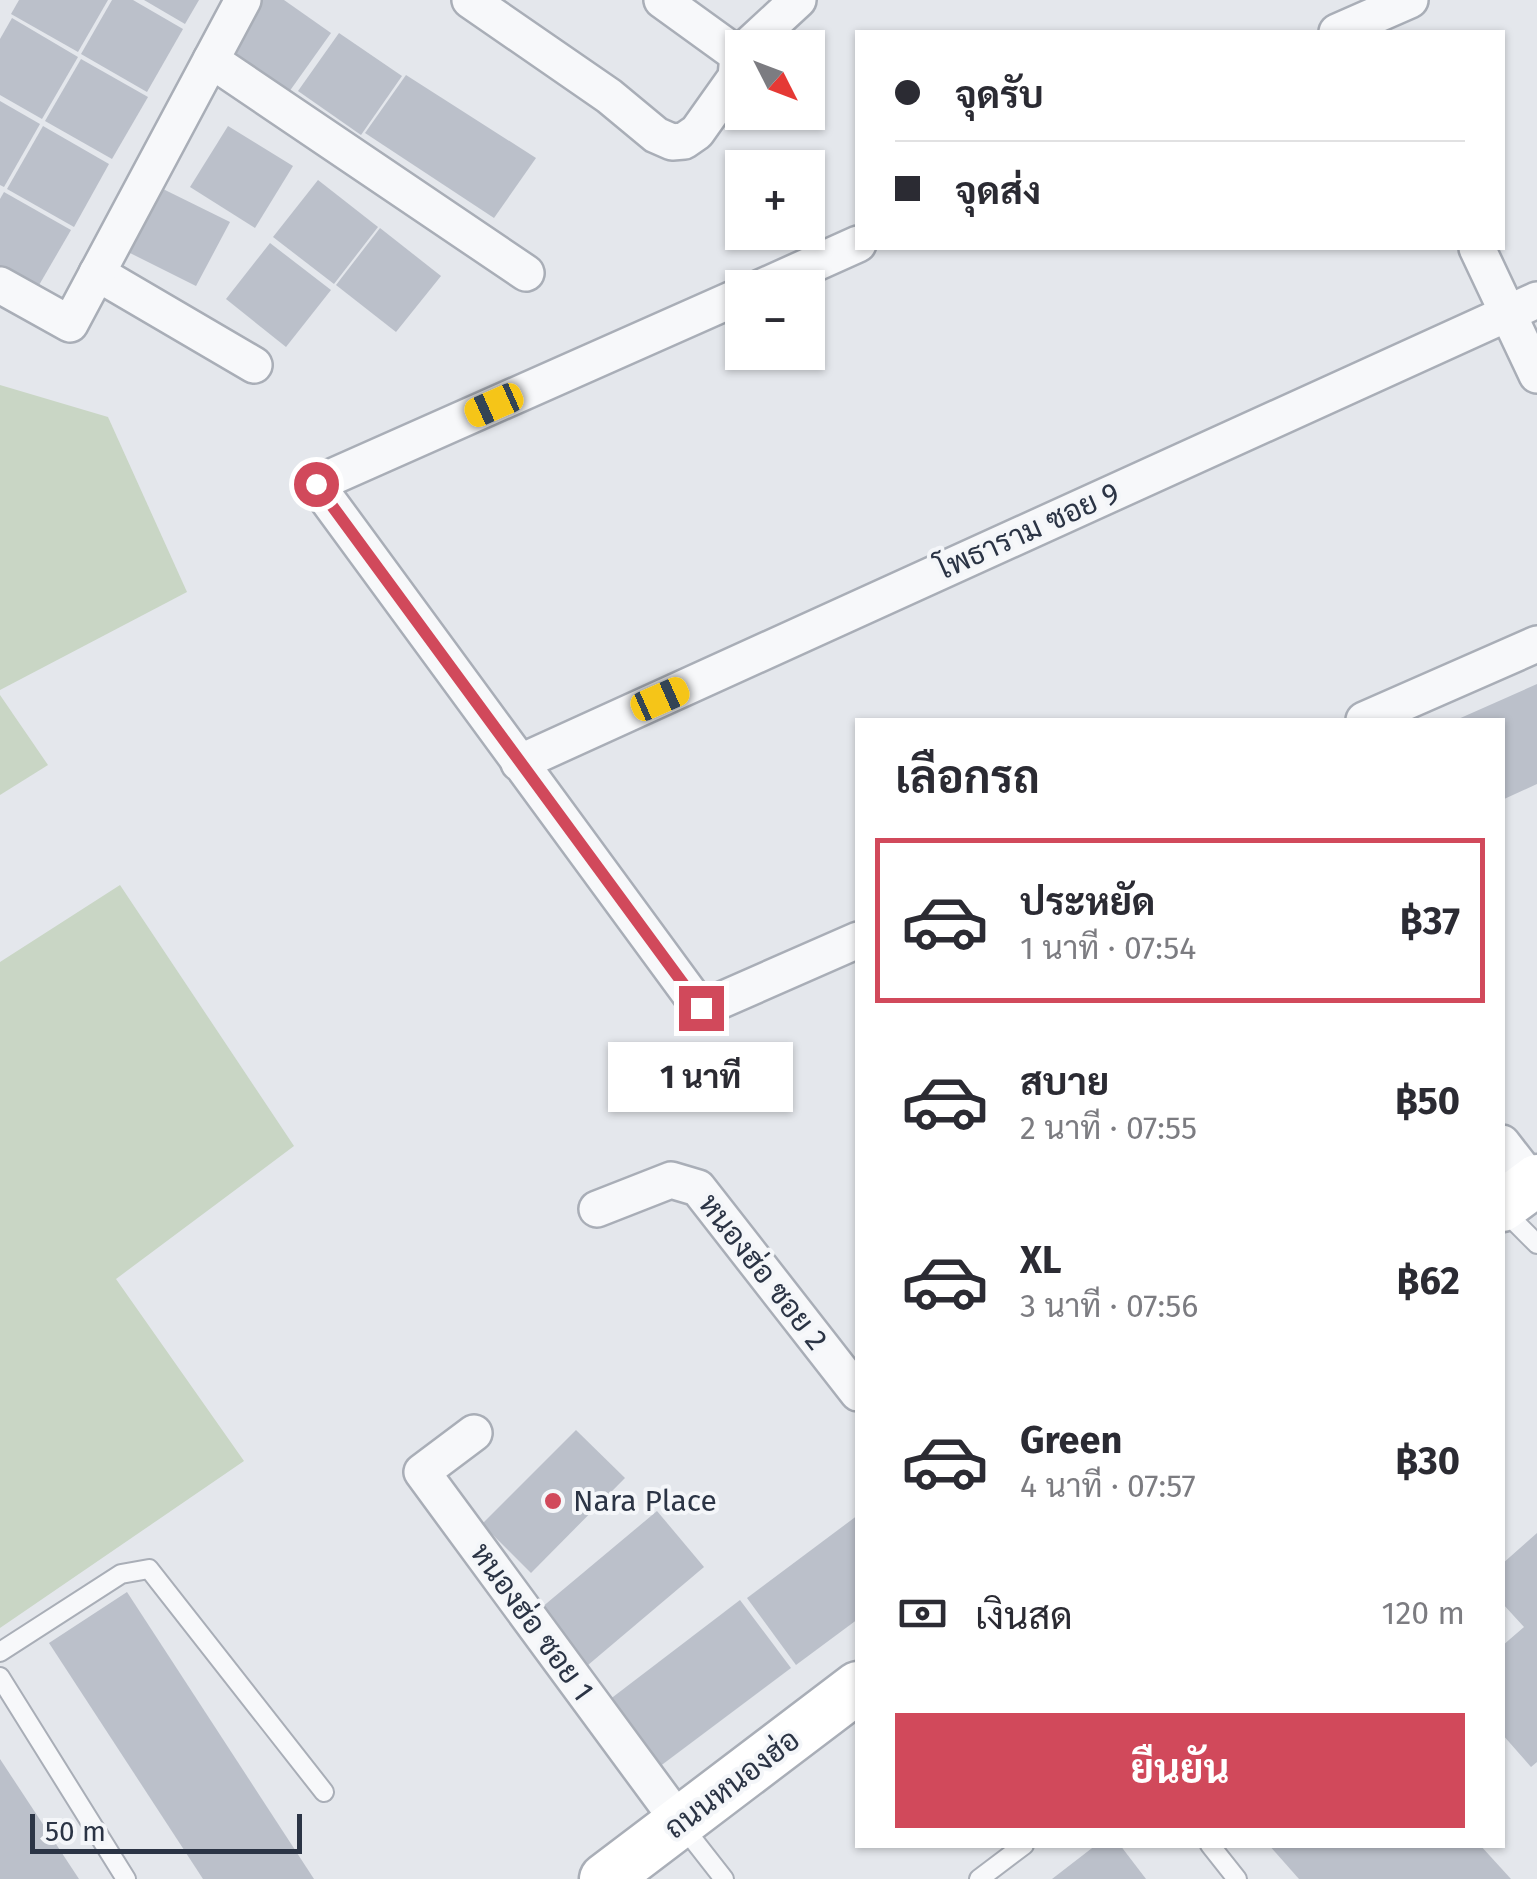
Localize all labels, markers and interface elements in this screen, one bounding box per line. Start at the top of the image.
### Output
north arrow [725,30,825,130]
map controls [725,30,825,370]
text: จุดรับ [955,72,1044,118]
button: + [725,150,825,250]
text: จุดส่ง [955,168,1041,214]
button: − [725,270,825,370]
car [460,379,528,431]
route start [294,462,339,507]
street label: โพธาราม ซอย 9 [928,473,1125,588]
car [626,673,694,725]
text: เลือกรถ [895,751,1040,805]
icon: car [900,876,990,966]
text: ประหยัด [1020,879,1155,925]
text: ฿37 [1400,898,1460,944]
text: 1 นาที · 07:54 [1020,929,1196,967]
route end [679,986,724,1031]
callout: 1 นาที [608,1043,794,1113]
icon: car [900,1056,990,1146]
text: 1 นาที [660,1058,741,1096]
text: สบาย [1020,1059,1109,1105]
text: ฿50 [1395,1078,1460,1124]
text: 2 นาที · 07:55 [1020,1109,1197,1147]
street label: หนองฮ่อ ซอย 2 [691,1187,835,1357]
icon: car [900,1236,990,1326]
text: XL [1020,1237,1062,1283]
text: ฿62 [1397,1258,1460,1304]
text: 3 นาที · 07:56 [1020,1287,1198,1325]
icon: car [900,1416,990,1506]
text: Green [1020,1417,1123,1463]
text: ฿30 [1395,1438,1460,1484]
text: 4 นาที · 07:57 [1020,1467,1196,1505]
place label: Nara Place [573,1483,717,1519]
marker: Nara Place [542,1490,564,1512]
street label: หนองฮ่อ ซอย 1 [463,1536,601,1708]
icon: cash [895,1586,950,1641]
text: เงินสด [975,1593,1073,1639]
text: 120 m [1382,1594,1465,1632]
button: ยืนยัน [895,1713,1465,1828]
street label: ถนนหนองฮ่อ [657,1722,807,1846]
scale bar [30,1809,302,1854]
text: 50 m [45,1815,106,1848]

